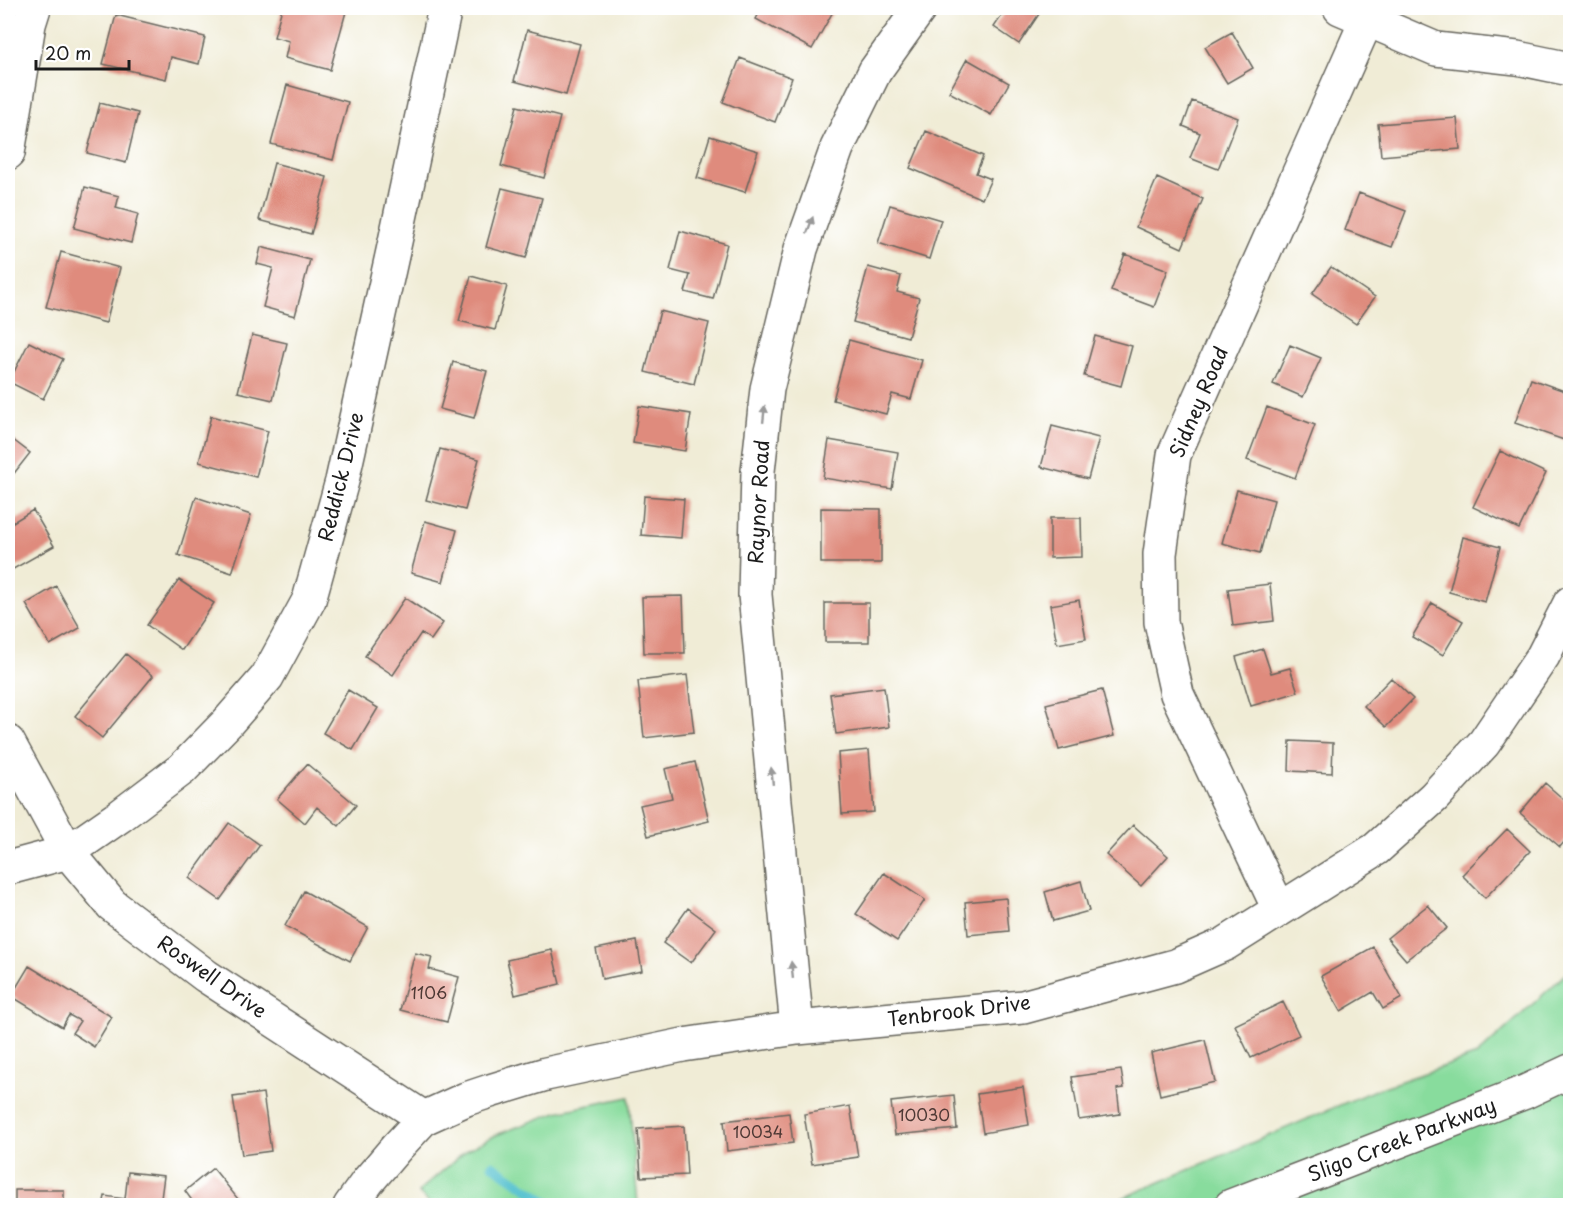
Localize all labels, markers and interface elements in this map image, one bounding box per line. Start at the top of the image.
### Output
scale bar [36,33,129,71]
text: 20 m [45,39,91,66]
one-way arrow [805,216,815,234]
street label: Sidney Road [1161,341,1235,462]
one-way arrow [759,404,769,423]
street label: Reddick Drive [309,409,371,545]
street label: Raynor Road [740,439,776,565]
one-way arrow [768,766,777,785]
street label: Roswell Drive [152,927,273,1025]
one-way arrow [787,960,797,979]
house number: 1106 [411,980,447,1004]
street label: Tenbrook Drive [886,986,1032,1034]
street label: Sligo Creek Parkway [1303,1089,1500,1189]
house number: 10030 [898,1102,950,1126]
house number: 10034 [733,1119,783,1143]

